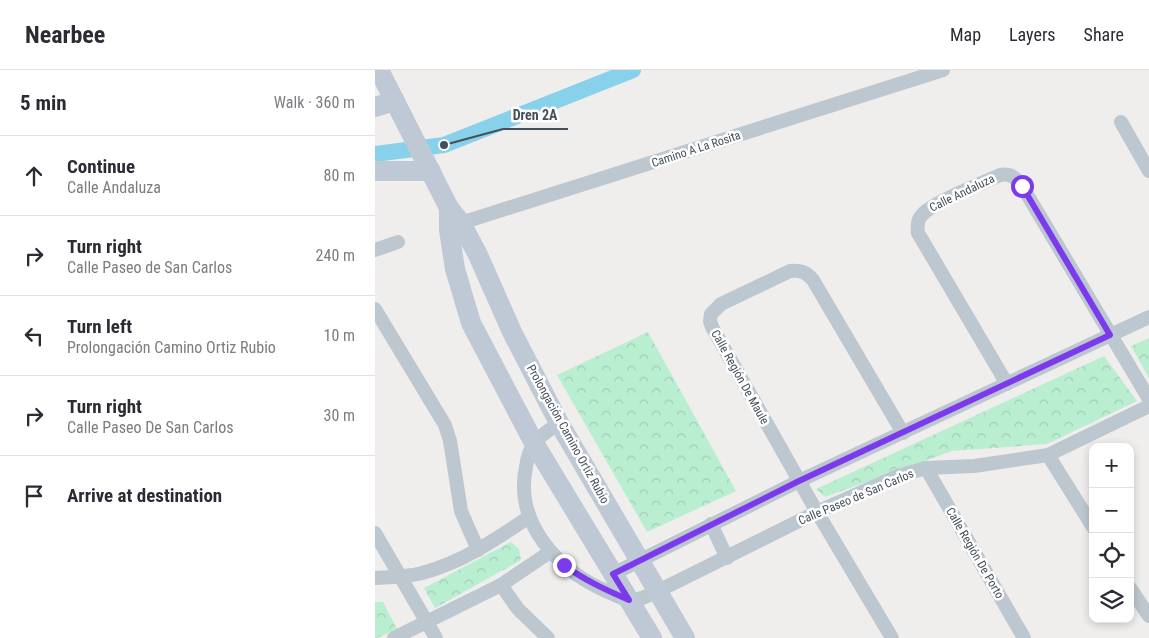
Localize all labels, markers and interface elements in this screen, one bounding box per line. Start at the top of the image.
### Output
text: Nearbee [25,21,105,49]
text: Map [950,24,981,45]
text: Layers [1009,24,1056,45]
text: Share [1084,24,1124,45]
text: 5 min [20,91,67,115]
text: Walk · 360 m [274,93,355,112]
callout: Dren 2A [503,100,568,129]
text: Dren 2A [513,107,558,123]
street label: Camino A La Rosita [650,128,742,170]
text: Continue [67,155,135,178]
icon: ahead [20,162,48,190]
text: 80 m [323,166,355,185]
street label: Calle Andaluza [927,171,997,215]
route start [1011,175,1034,198]
text: Calle Andaluza [67,178,161,197]
text: Turn right [67,235,142,258]
icon: right [20,242,48,270]
text: 240 m [316,246,355,265]
text: Calle Paseo de San Carlos [67,258,232,277]
text: Turn left [67,315,132,338]
icon: left [20,322,48,350]
text: 10 m [323,326,355,345]
street label: Calle Región De Maule [708,327,772,427]
text: Prolongación Camino Ortiz Rubio [67,338,276,357]
street label: Prolongación Camino Ortiz Rubio [524,362,612,506]
text: Turn right [67,395,142,418]
icon: right [20,402,48,430]
text: 30 m [323,406,355,425]
text: Calle Paseo De San Carlos [67,418,234,437]
map controls [1089,443,1134,623]
button: + [1089,443,1134,488]
street label: Calle Paseo de San Carlos [796,466,916,528]
icon: arrive [20,482,48,510]
text: Arrive at destination [67,484,222,507]
button: − [1089,488,1134,533]
street label: Calle Región De Porto [943,505,1007,601]
button: locate [1089,533,1134,578]
route end [553,554,576,577]
button: layers [1089,578,1134,623]

